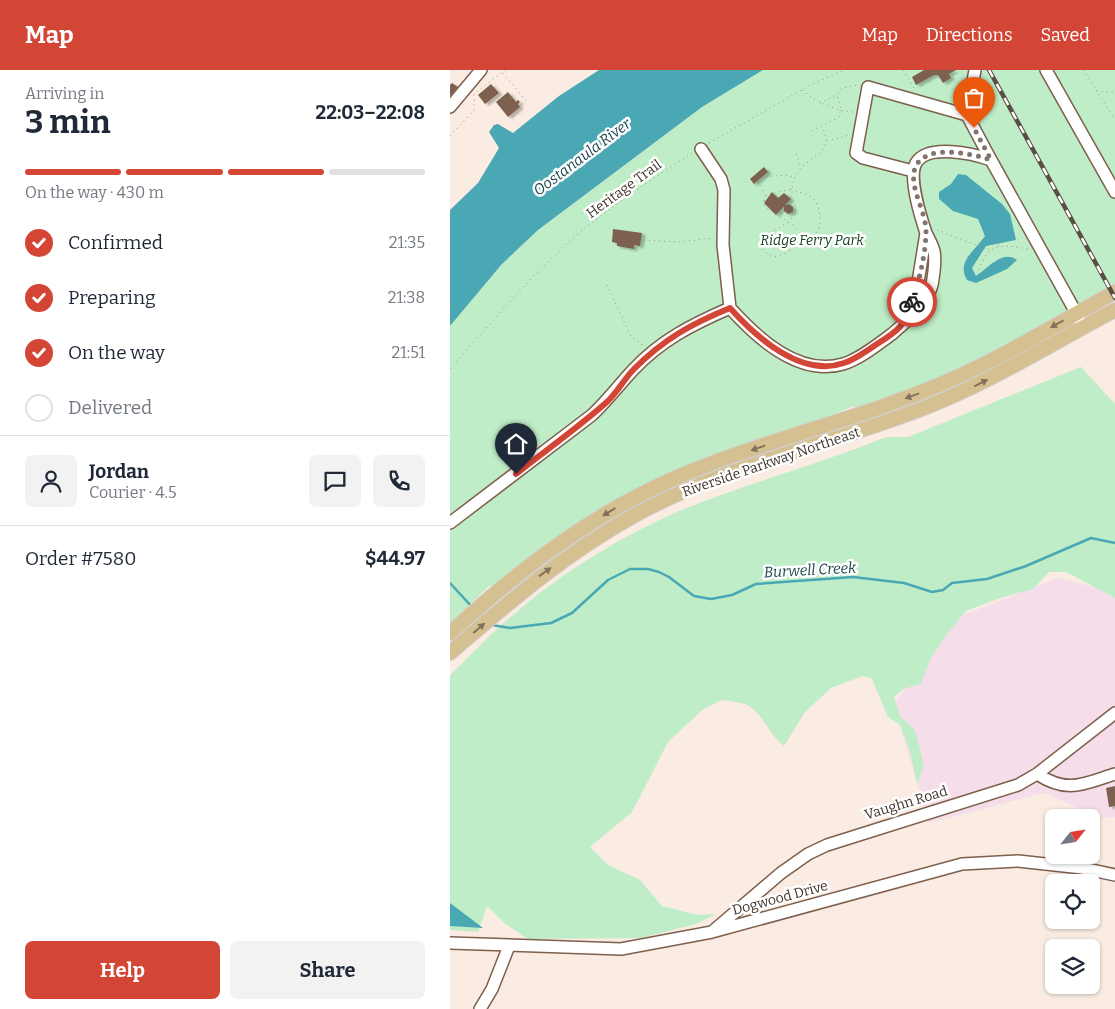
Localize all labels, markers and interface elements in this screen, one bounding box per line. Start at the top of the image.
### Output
text: Map [25,21,74,49]
text: Map [862,24,898,46]
text: Directions [926,24,1013,46]
text: Saved [1041,24,1090,46]
pin [953,77,995,128]
text: Arriving in [25,84,104,103]
icon: bag [960,84,988,112]
text: 22:03–22:08 [315,101,425,124]
text: 3 min [25,103,111,141]
water label: Oostanaula River [530,114,635,199]
street label: Heritage Trail [583,156,665,222]
text: On the way · 430 m [25,183,164,202]
icon: check [25,229,53,257]
text: Confirmed [68,231,163,254]
park label: Ridge Ferry Park [760,232,864,249]
text: 21:35 [389,233,425,252]
courier [887,277,937,327]
icon: check [25,284,53,312]
text: Preparing [68,286,156,309]
text: 21:38 [388,288,425,307]
icon: bike [898,288,926,316]
one-way arrow [1050,320,1064,328]
icon: check [25,339,53,367]
text: On the way [68,341,165,364]
text: 21:51 [392,343,425,362]
one-way arrow [974,379,988,387]
one-way arrow [904,393,919,400]
text: Delivered [68,396,152,419]
pin [495,423,537,474]
street label: Riverside Parkway Northeast [680,424,862,500]
icon: home [502,430,530,458]
one-way arrow [750,445,765,452]
button: person [25,455,77,507]
button: chat [309,455,361,507]
button: phone [373,455,425,507]
text: Jordan [89,460,149,483]
text: Courier · 4.5 [89,483,177,502]
one-way arrow [602,507,615,516]
text: Order #7580 [25,547,136,570]
text: $44.97 [365,547,425,570]
water label: Burwell Creek [763,559,858,581]
one-way arrow [538,567,552,577]
one-way arrow [472,622,484,634]
street label: Vaughn Road [862,782,950,824]
north arrow [1045,809,1100,864]
map controls [1045,809,1100,994]
button: locate [1045,874,1100,929]
street label: Dogwood Drive [730,877,830,919]
button: layers [1045,939,1100,994]
button: Help [25,941,220,999]
button: Share [230,941,425,999]

